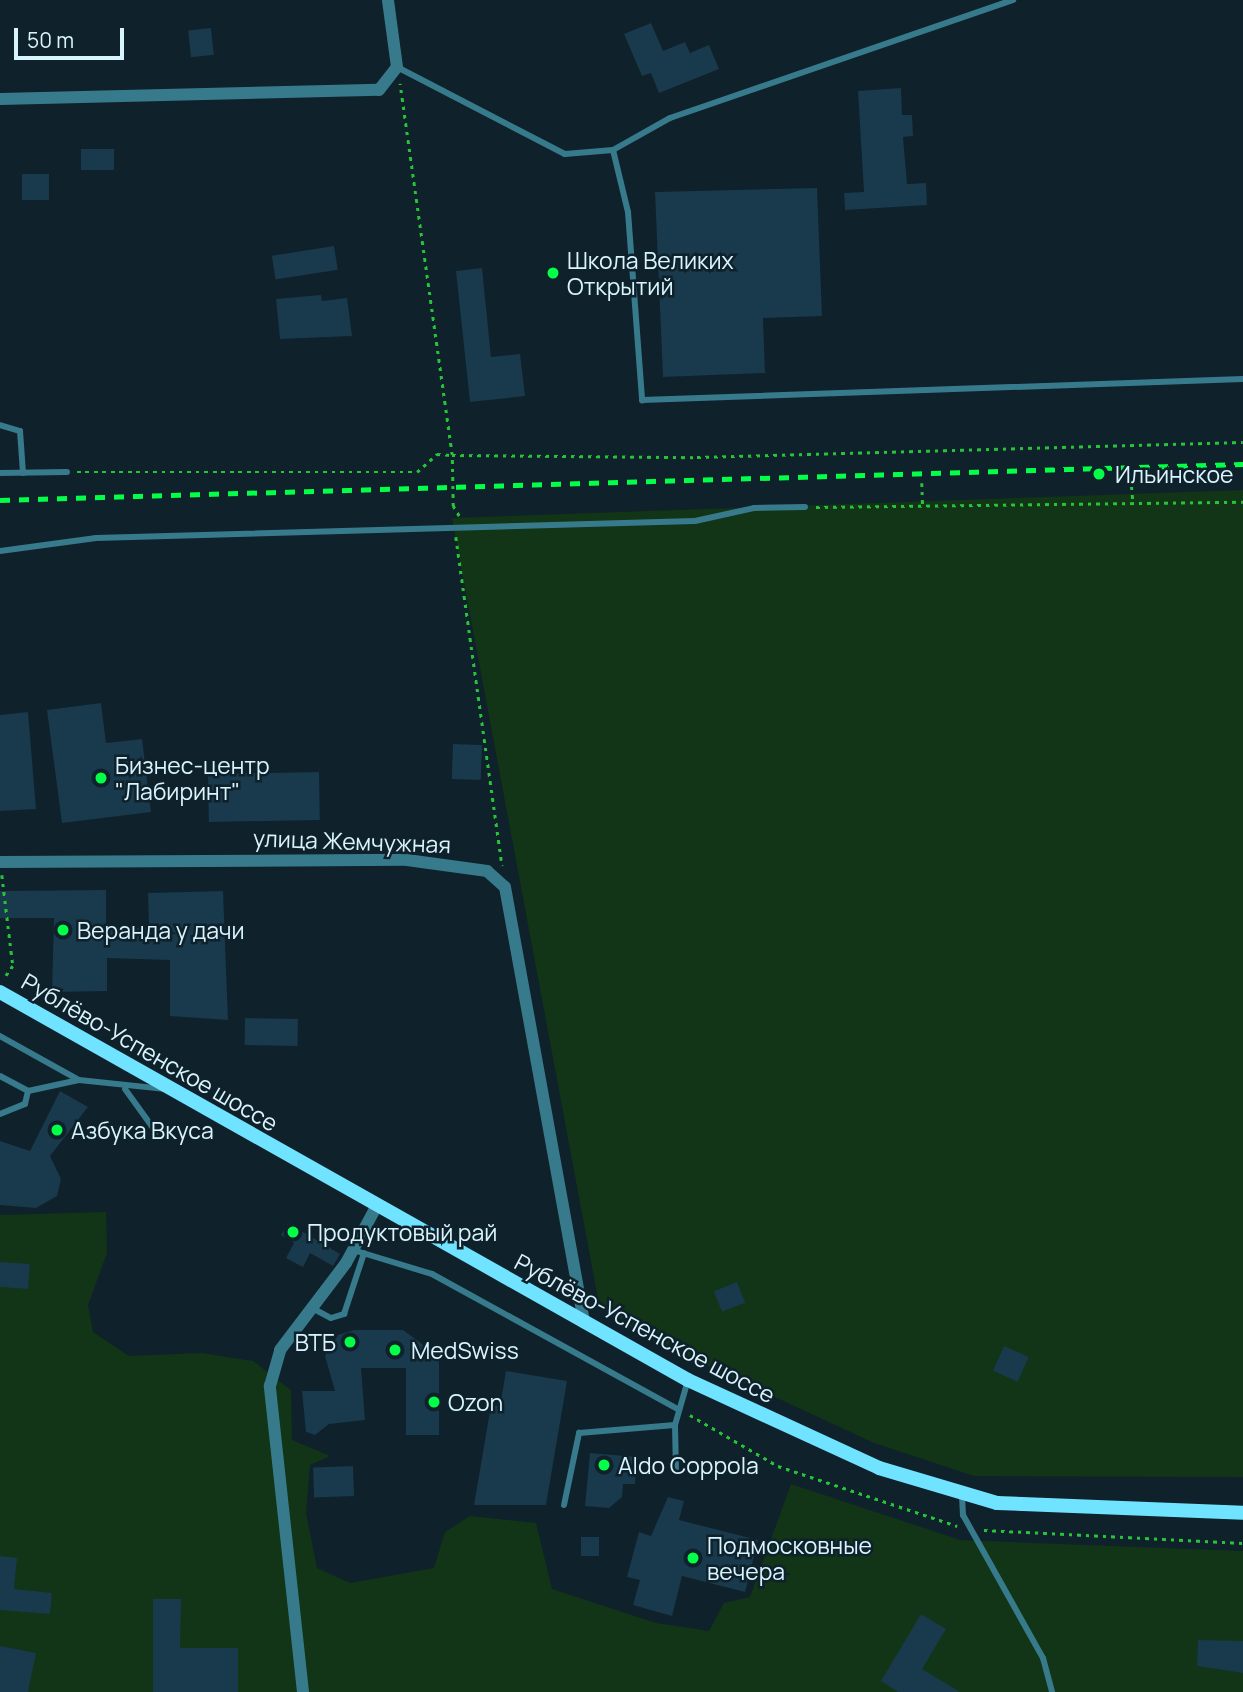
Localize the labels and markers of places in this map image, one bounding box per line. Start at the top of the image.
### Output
place label: Школа Великих Открытий [567,246,734,300]
marker: Школа Великих Открытий [545,265,561,281]
place label: Ильинское [1115,460,1234,488]
marker: Ильинское [1089,464,1109,484]
place label: Бизнес-центр "Лабиринт" [115,751,270,805]
marker: Бизнес-центр "Лабиринт" [93,770,109,786]
place label: Веранда у дачи [77,916,245,944]
marker: Веранда у дачи [55,922,71,938]
place label: Азбука Вкуса [71,1116,214,1144]
marker: Азбука Вкуса [49,1122,65,1138]
place label: Продуктовый рай [307,1218,497,1246]
marker: Продуктовый рай [285,1224,301,1240]
place label: ВТБ [295,1328,336,1356]
marker: ВТБ [342,1334,358,1350]
place label: MedSwiss [411,1336,519,1364]
marker: MedSwiss [385,1340,405,1360]
place label: Ozon [448,1388,503,1416]
marker: Ozon [426,1394,442,1410]
place label: Aldo Coppola [618,1451,759,1479]
marker: Aldo Coppola [596,1457,612,1473]
place label: Подмосковные вечера [707,1531,872,1585]
marker: Подмосковные вечера [685,1550,701,1566]

